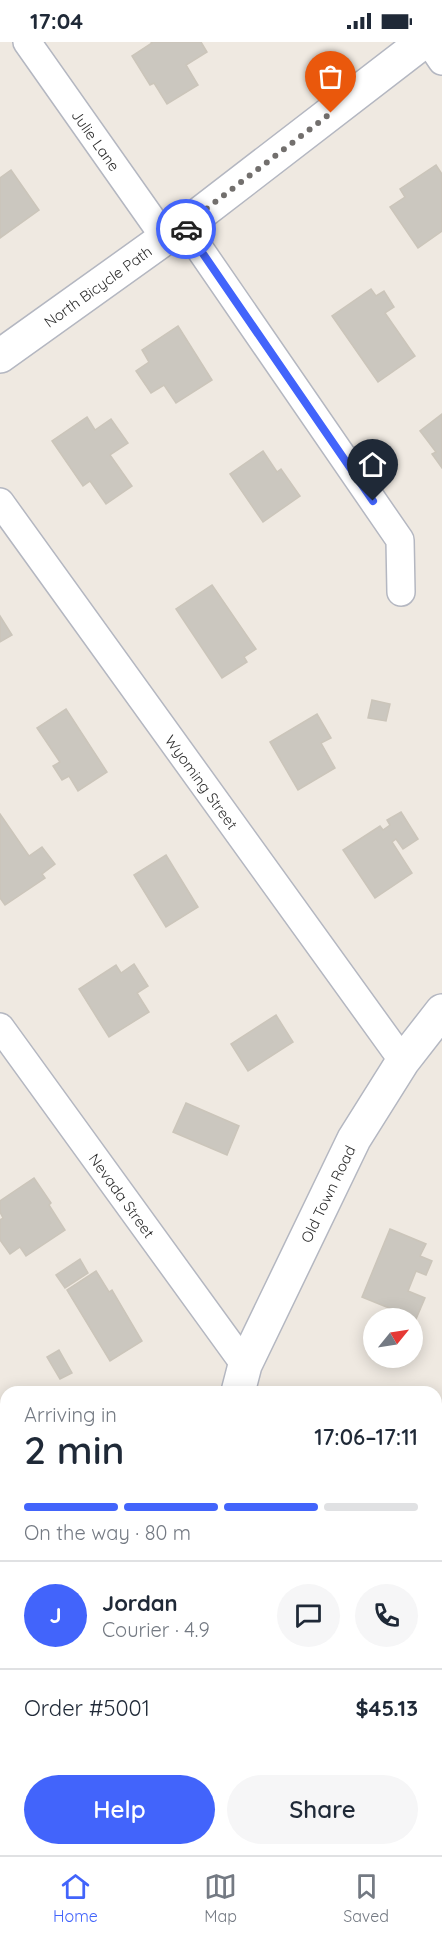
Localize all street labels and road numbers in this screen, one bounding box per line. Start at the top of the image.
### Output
street label: Julie Lane [68,106,124,174]
street label: North Bicycle Path [40,241,155,331]
street label: Wyoming Street [161,731,242,833]
street label: Old Town Road [296,1142,359,1245]
street label: Nevada Street [85,1149,159,1241]

